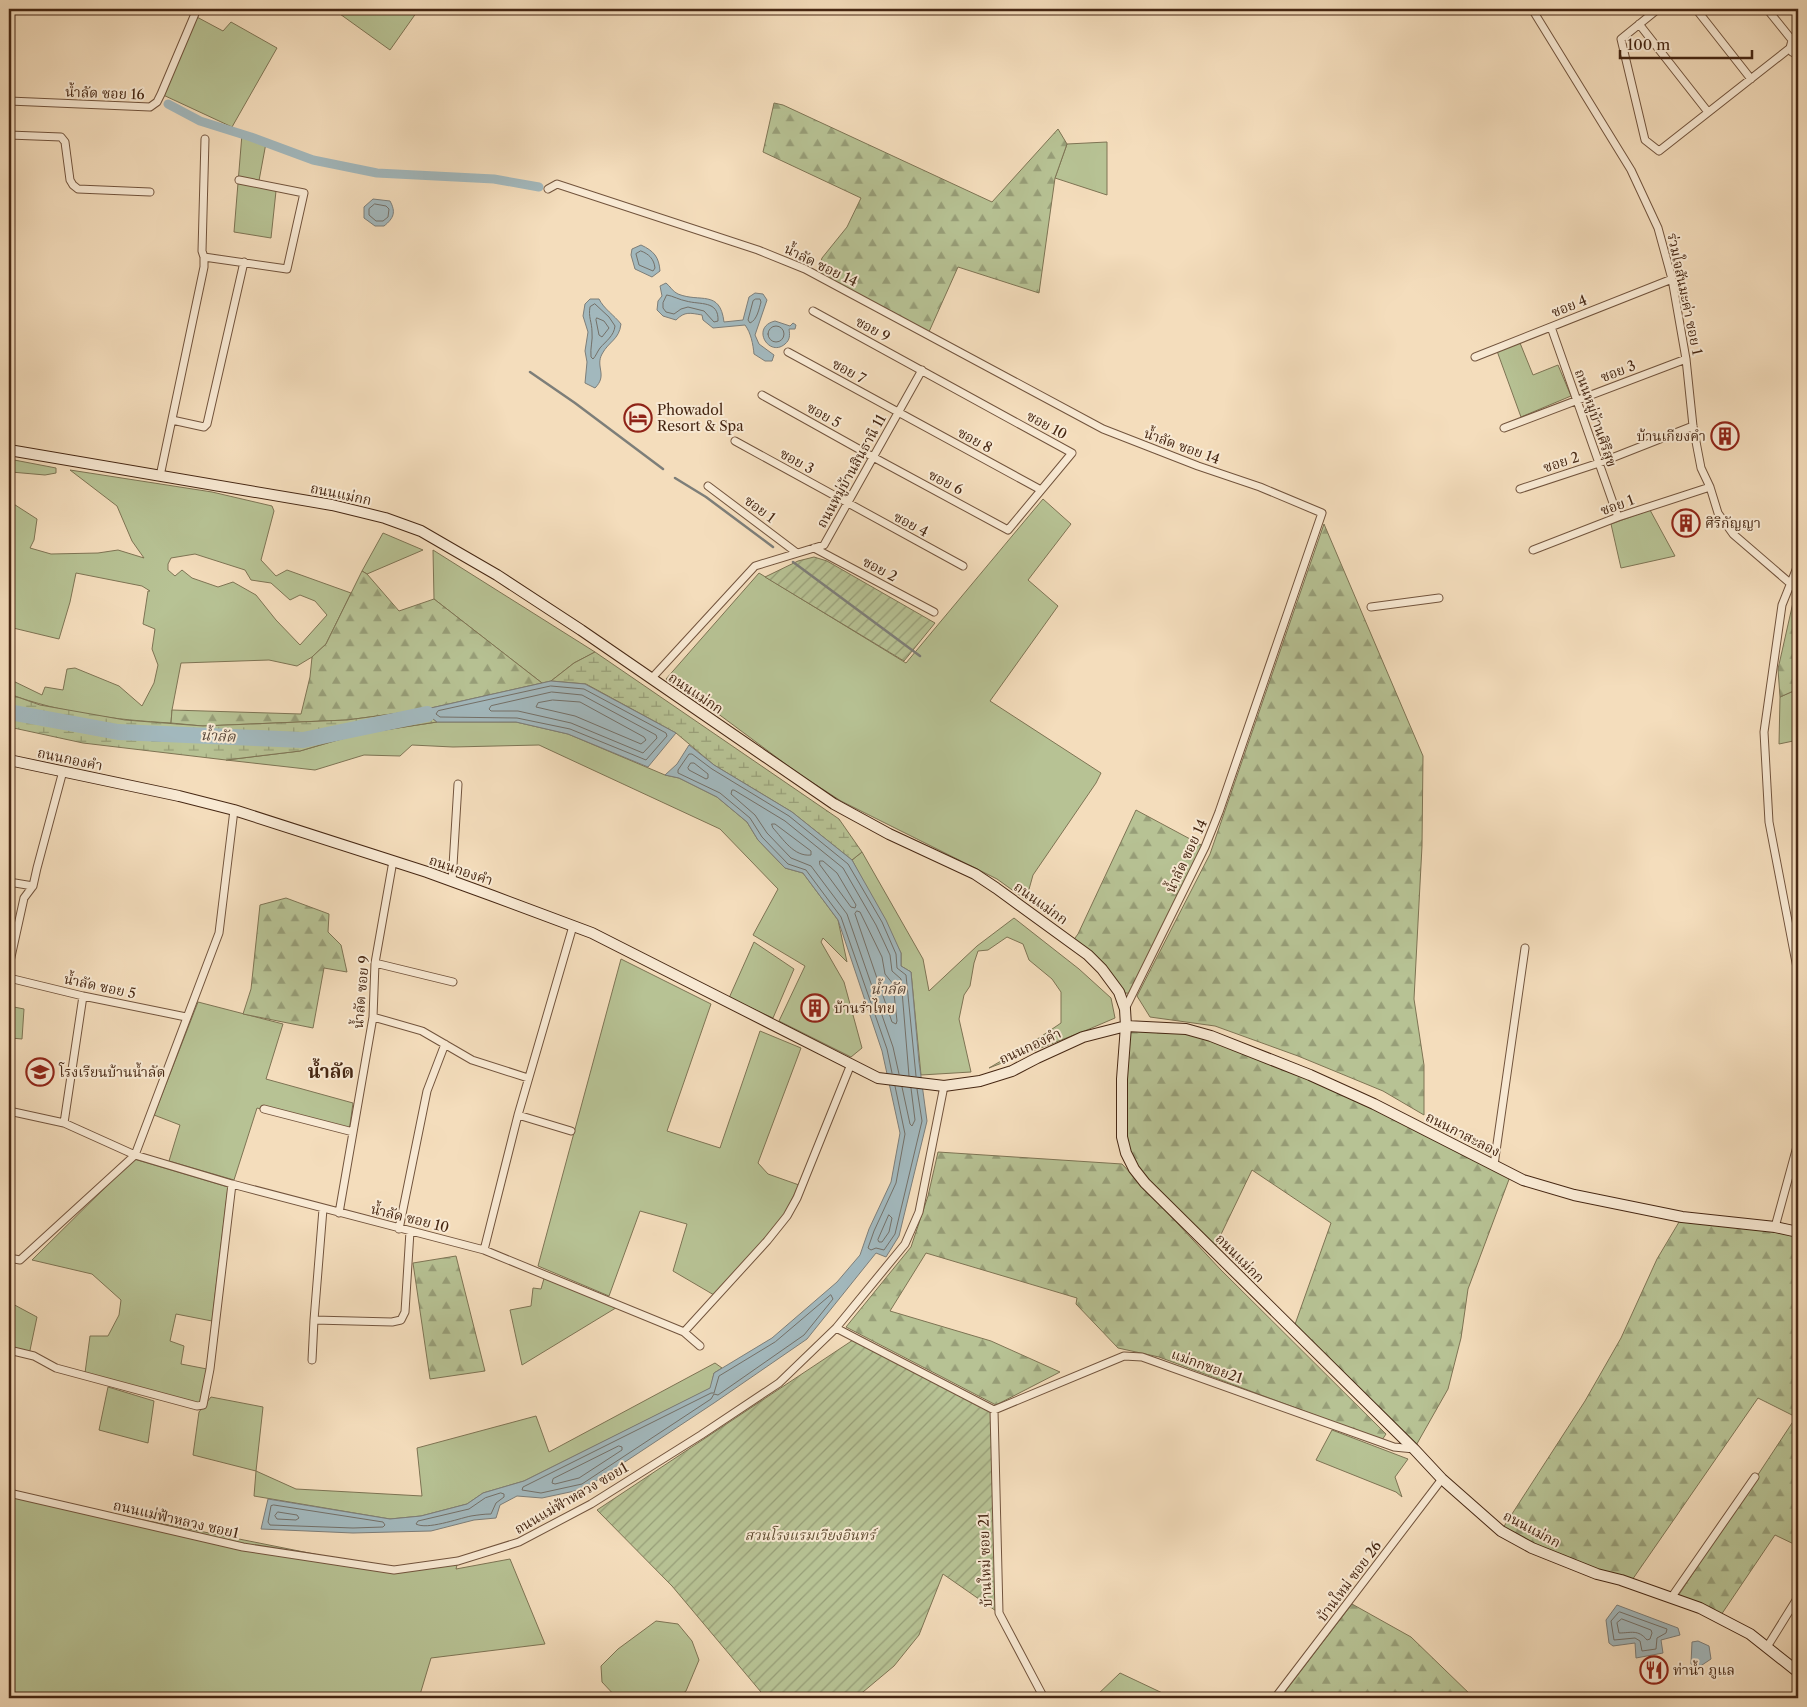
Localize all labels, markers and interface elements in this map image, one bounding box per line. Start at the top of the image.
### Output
scale bar [1620,28,1752,60]
text: 100 m [1627,35,1670,54]
street label: น้ำลัด ซอย 16 [65,82,145,103]
street label: ร่วมใจสันมะค่า ซอย 1 [1663,231,1708,357]
street label: น้ำลัด ซอย 14 [781,239,861,290]
street label: ซอย 4 [1549,291,1589,321]
street label: ซอย 9 [852,312,894,346]
street label: ซอย 7 [829,354,869,388]
street label: ซอย 3 [1598,356,1638,386]
street label: ถนนหมู่บ้านศิริสุข [1571,367,1621,469]
street label: ซอย 5 [804,398,844,432]
place label: Phowadol Resort & Spa [657,401,744,435]
hotel icon: Phowadol Resort & Spa [623,403,653,433]
street label: ซอย 10 [1024,407,1070,443]
street label: ถนนหมู่บ้านสินธานี 11 [812,411,890,531]
building icon: บ้านเกียงคำ [1710,421,1740,451]
street label: ซอย 8 [954,423,996,457]
street label: น้ำลัด ซอย 14 [1142,423,1223,468]
place label: บ้านเกียงคำ [1637,427,1706,445]
street label: ซอย 3 [777,444,817,478]
street label: ซอย 2 [1541,448,1581,476]
street label: ซอย 6 [925,465,967,499]
street label: ถนนแม่กก [309,479,373,509]
street label: ซอย 1 [741,491,779,527]
street label: ซอย 1 [1598,491,1636,519]
street label: ซอย 4 [891,507,931,541]
building icon: ศิริกัญญา [1671,508,1701,538]
place label: ศิริกัญญา [1705,514,1761,532]
street label: ซอย 2 [860,552,900,586]
street label: ถนนแม่กก [665,668,727,718]
water label: น้ำลัด [200,724,237,746]
street label: ถนนกองคำ [36,743,104,775]
street label: น้ำลัด ซอย 14 [1160,816,1211,896]
street label: ถนนกองคำ [427,851,495,889]
street label: ถนนแม่กก [1010,877,1072,929]
street label: น้ำลัด ซอย 9 [348,954,373,1029]
street label: น้ำลัด ซอย 5 [62,969,138,1002]
water label: น้ำลัด [870,978,906,998]
building icon: บ้านรำไทย [800,993,830,1023]
place label: บ้านรำไทย [834,998,895,1017]
street label: ถนนกองคำ [996,1024,1064,1068]
school or university icon: โรงเรียนบ้านน้ำลัด [25,1057,55,1087]
district label: น้ำลัด [308,1057,354,1083]
place label: โรงเรียนบ้านน้ำลัด [58,1062,165,1081]
street label: ถนนกาสะลอง [1423,1108,1503,1160]
street label: น้ำลัด ซอย 10 [369,1199,451,1236]
street label: ถนนแม่กก [1212,1230,1268,1286]
street label: แม่กกซอย21 [1169,1345,1245,1387]
street label: ถนนแม่ฟ้าหลวง ซอย1 [511,1458,631,1538]
street label: ถนนแม่ฟ้าหลวง ซอย1 [111,1496,241,1542]
street label: ถนนแม่กก [1500,1506,1564,1552]
street label: บ้านใหม่ ซอย 21 [973,1512,996,1607]
park label: สวนโรงแรมเวียงอินทร์ [745,1525,879,1544]
street label: บ้านใหม่ ซอย 26 [1312,1536,1385,1625]
restaurant icon: ท่าน้ำ ภูแล [1639,1655,1669,1685]
place label: ท่าน้ำ ภูแล [1673,1660,1735,1679]

